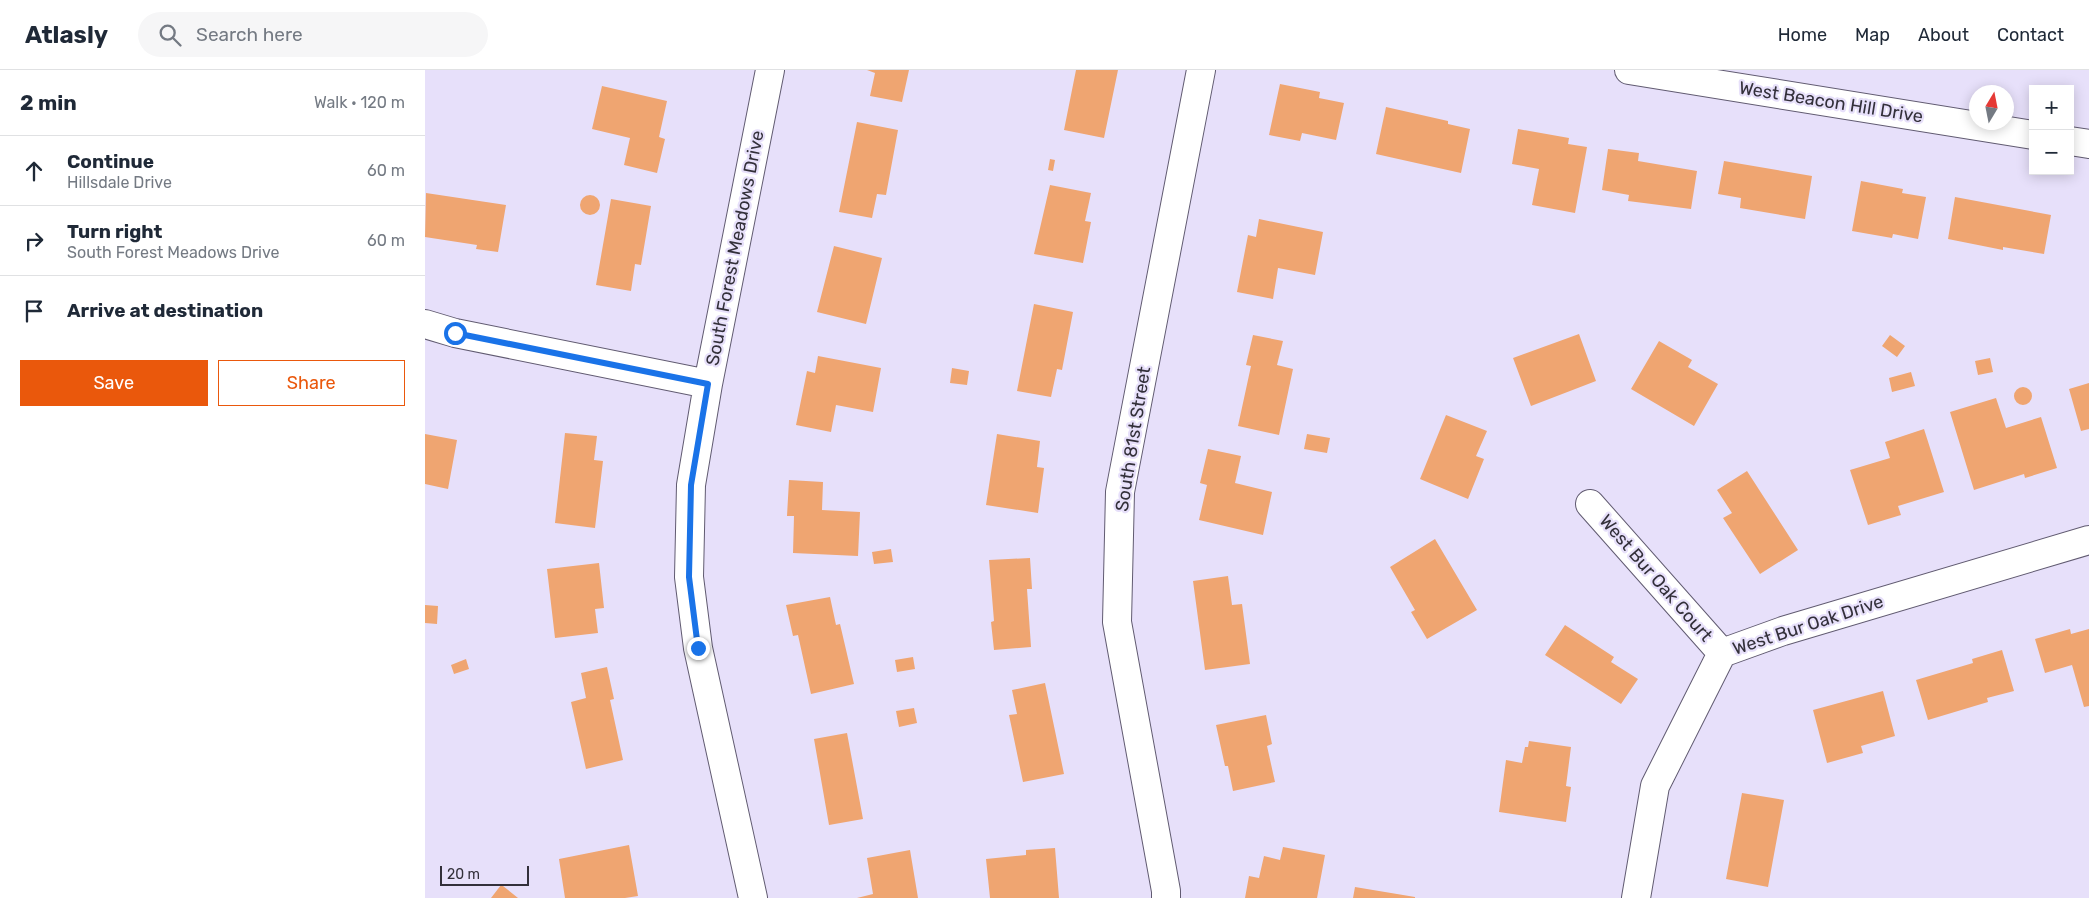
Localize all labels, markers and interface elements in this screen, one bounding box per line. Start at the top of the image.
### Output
search box [138,12,488,57]
text: Atlasly [25,21,108,49]
icon: search [156,21,184,49]
text: Search here [196,23,303,46]
text: Home [1778,24,1827,46]
text: Map [1855,24,1890,46]
text: About [1918,24,1969,46]
text: Contact [1997,24,2064,46]
street label: West Beacon Hill Drive [1737,77,1925,127]
north arrow [1969,85,2014,130]
map controls [2029,85,2074,175]
button: + [2029,85,2074,130]
text: 2 min [20,90,77,115]
text: Walk · 120 m [314,93,405,112]
street label: South Forest Meadows Drive [701,129,769,367]
button: − [2029,130,2074,175]
text: Continue [67,150,154,173]
icon: ahead [20,157,48,185]
text: 60 m [367,161,405,180]
text: Hillsdale Drive [67,173,172,192]
text: Turn right [67,220,162,243]
icon: right [20,227,48,255]
text: 60 m [367,231,405,250]
text: South Forest Meadows Drive [67,243,279,262]
icon: arrive [20,297,48,325]
text: Arrive at destination [67,299,263,322]
route start [444,322,467,345]
button: Save [20,360,208,406]
button: Share [218,360,405,406]
street label: South 81st Street [1111,365,1155,513]
street label: West Bur Oak Court [1595,510,1717,646]
street label: West Bur Oak Drive [1730,590,1886,660]
route end [687,637,710,660]
scale bar [440,863,529,886]
text: 20 m [447,866,480,883]

